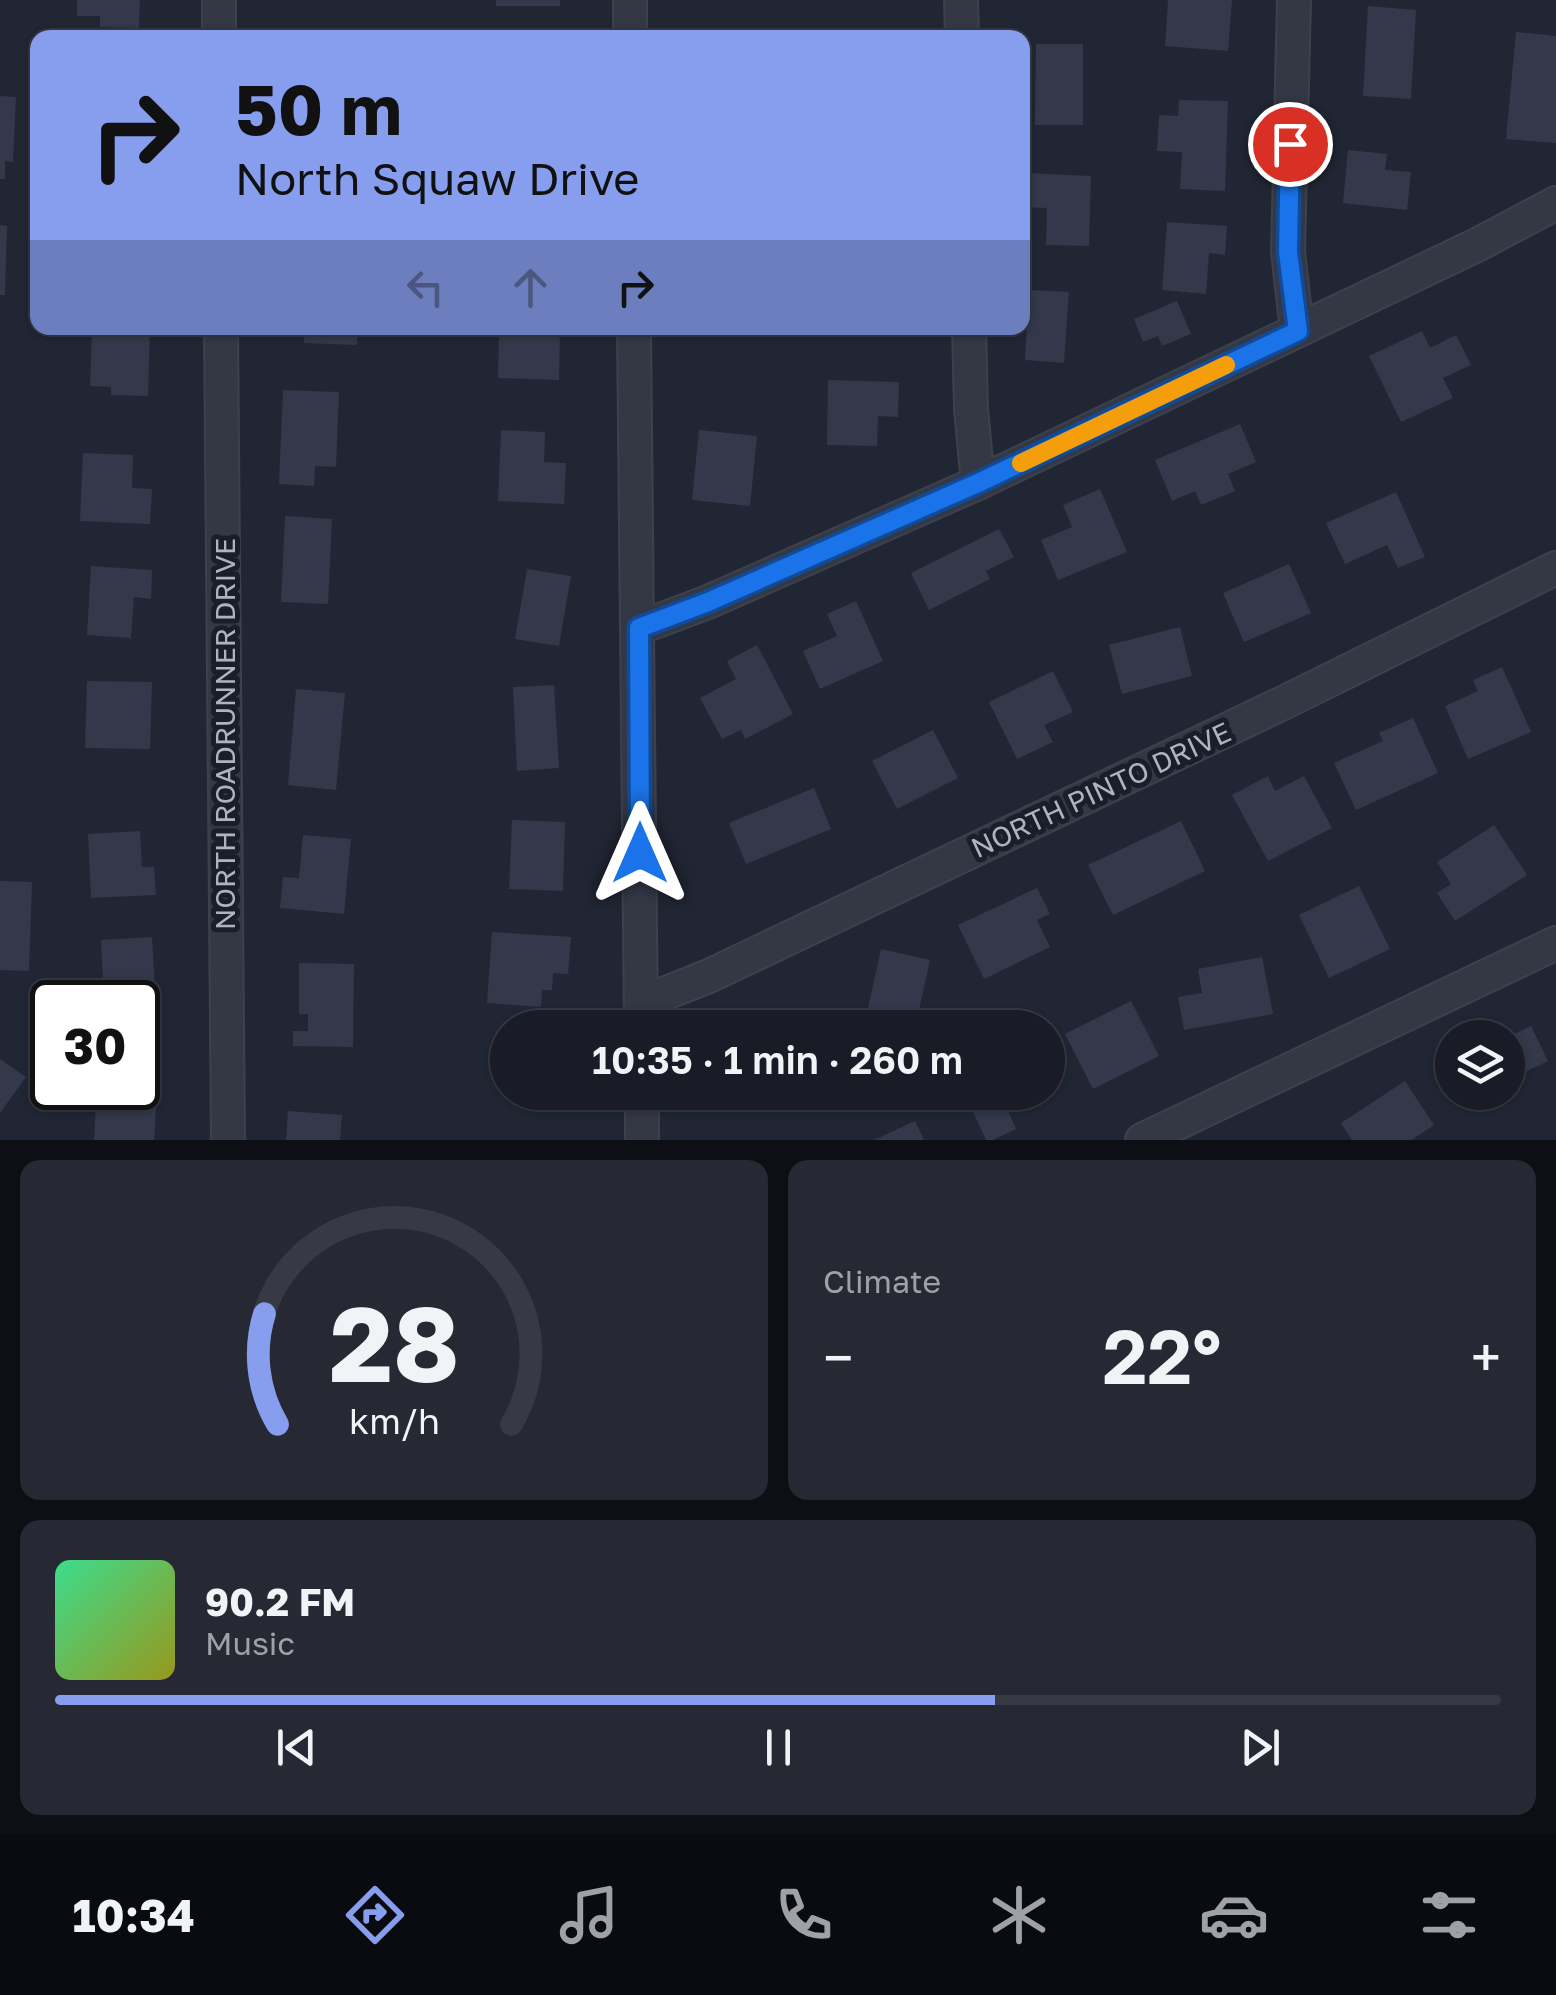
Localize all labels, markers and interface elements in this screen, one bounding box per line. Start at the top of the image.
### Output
text: 50 m [235,66,402,150]
icon: right [70,70,200,200]
pin [1248,102,1333,187]
icon: arrive [1263,117,1318,172]
text: North Squaw Drive [235,151,639,205]
icon: left [398,260,453,315]
icon: ahead [503,260,558,315]
icon: right [608,260,663,315]
street label: NORTH ROADRUNNER DRIVE [208,538,241,930]
street label: NORTH PINTO DRIVE [966,715,1236,864]
position arrow [588,801,692,905]
speed limit sign: 30 [30,980,160,1110]
map controls [1435,1020,1525,1110]
button: layers [1435,1020,1525,1110]
text: 10:35 · 1 min · 260 m [592,1037,963,1082]
text: Climate [823,1262,941,1300]
text: 28 [329,1280,459,1405]
text: 22° [1102,1310,1222,1401]
text: − [823,1324,853,1390]
text: + [1471,1324,1501,1390]
text: km/h [349,1399,439,1442]
text: 90.2 FM [205,1579,355,1624]
text: Music [205,1624,295,1662]
icon: previous [269,1720,324,1775]
icon: pause [751,1720,806,1775]
icon: next [1233,1720,1288,1775]
icon: directions [340,1880,410,1950]
icon: music [554,1880,624,1950]
icon: phone [769,1880,839,1950]
icon: climate [984,1880,1054,1950]
icon: car [1199,1880,1269,1950]
icon: filters [1414,1880,1484,1950]
text: 10:34 [72,1888,195,1942]

